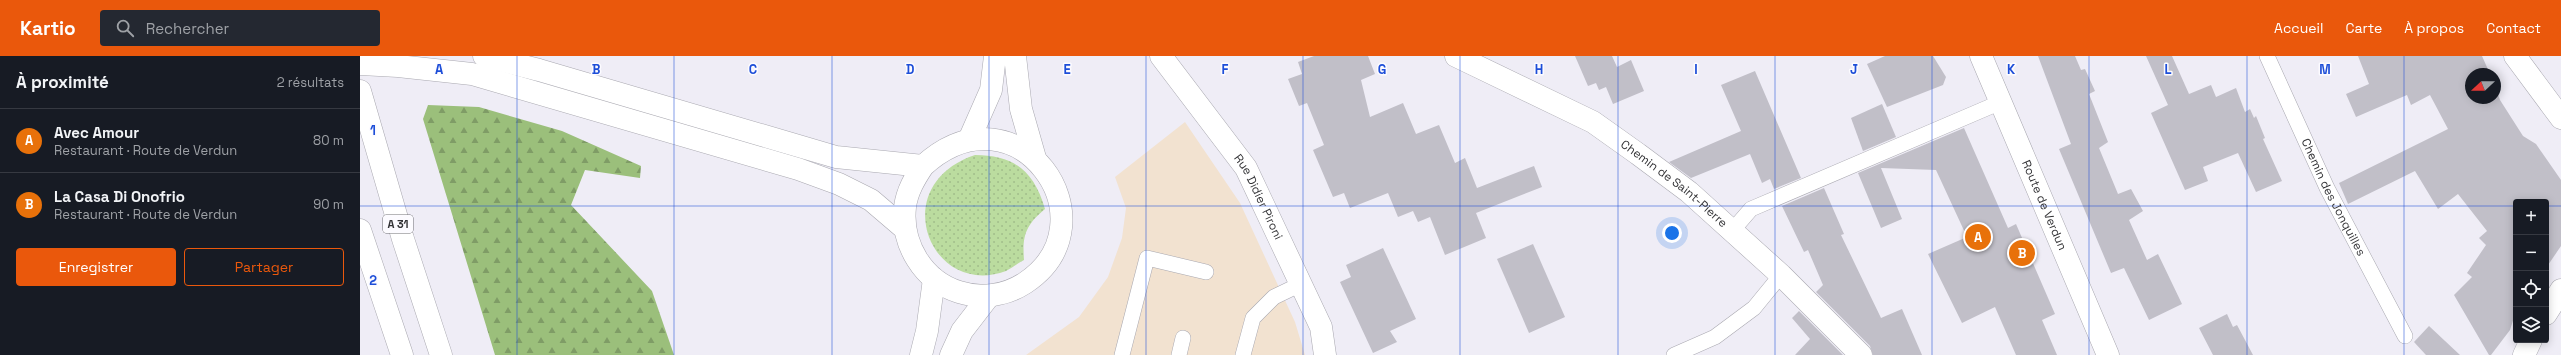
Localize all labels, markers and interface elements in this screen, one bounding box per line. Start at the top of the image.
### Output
search box [100,10,380,46]
text: Kartio [20,16,76,41]
icon: search [114,17,136,39]
text: Rechercher [146,19,229,38]
text: Accueil [2274,19,2323,37]
text: Carte [2345,19,2382,37]
text: À propos [2404,19,2464,37]
text: Contact [2486,19,2541,37]
text: A [435,61,444,78]
text: B [592,61,601,78]
text: C [749,61,757,78]
text: D [906,61,915,78]
text: E [1063,61,1071,78]
text: F [1222,61,1229,78]
text: G [1378,61,1386,78]
text: H [1535,61,1543,78]
text: I [1694,61,1698,78]
text: J [1850,61,1858,78]
text: K [2007,61,2016,78]
text: L [2164,61,2172,78]
text: M [2319,61,2331,78]
north arrow [2465,68,2501,104]
text: À proximité [16,71,109,93]
text: 2 résultats [277,74,344,91]
text: 1 [370,122,376,139]
text: Avec Amour [54,123,139,142]
text: A [25,132,33,149]
text: 80 m [313,132,344,149]
street label: Chemin de Saint-Pierre [1618,136,1731,231]
street label: Chemin des Jonquilles [2298,136,2369,259]
text: Restaurant · Route de Verdun [54,142,237,159]
street label: Rue Didier Pironi [1230,151,1287,242]
street label: Route de Verdun [2018,158,2071,253]
text: La Casa Di Onofrio [54,187,185,206]
text: B [25,196,33,213]
text: 90 m [313,196,344,213]
map controls [2513,199,2549,343]
button: + [2513,199,2549,235]
text: Restaurant · Route de Verdun [54,206,237,223]
road number: A 31 [383,215,413,233]
pin: A [1965,222,1991,252]
your location [1662,223,1682,243]
button: − [2513,235,2549,271]
pin: B [2009,238,2035,268]
button: Enregistrer [16,248,176,286]
button: Partager [184,248,344,286]
button: locate [2513,271,2549,307]
text: 2 [369,272,377,289]
button: layers [2513,307,2549,343]

